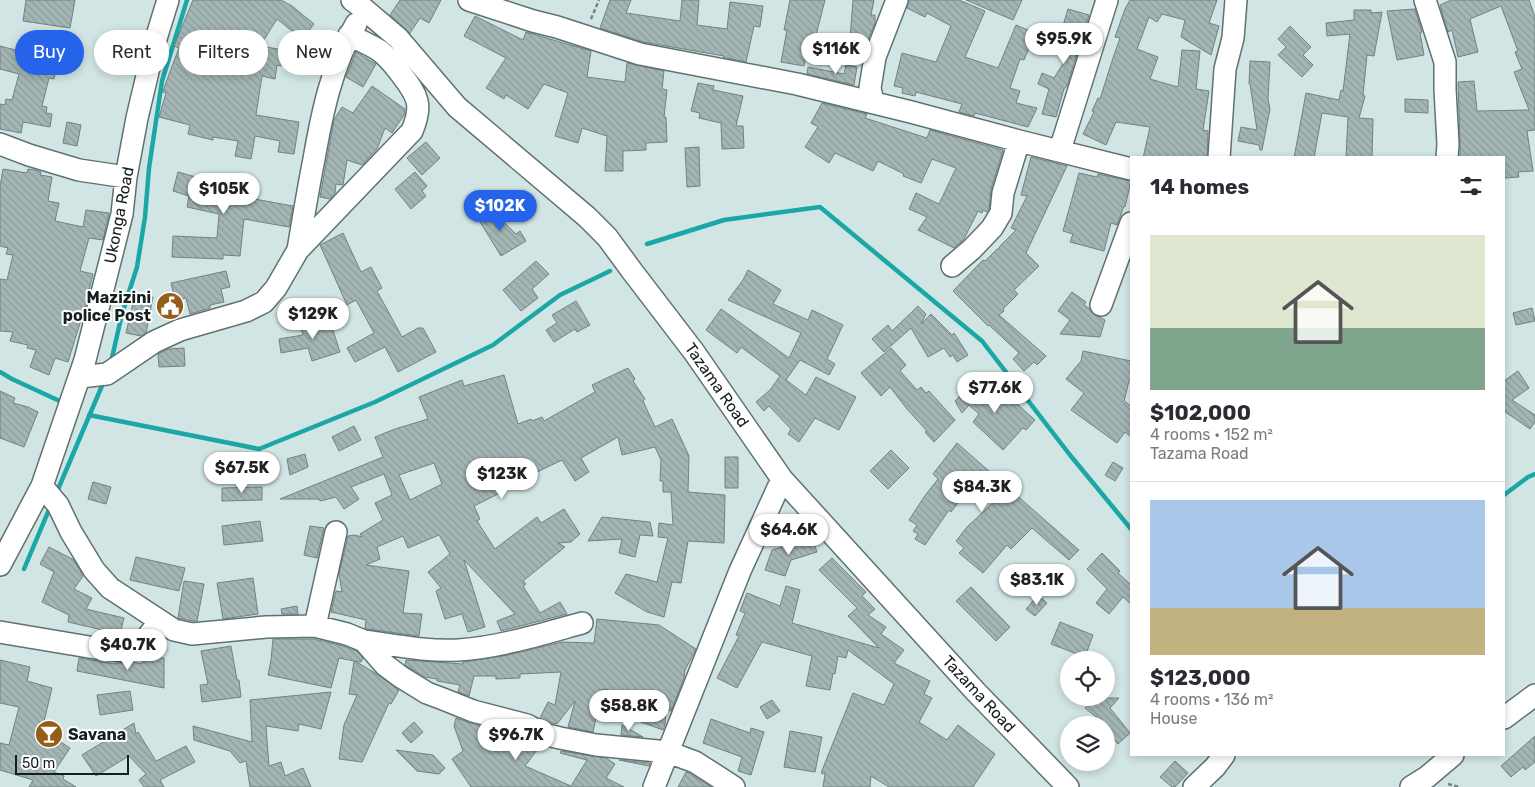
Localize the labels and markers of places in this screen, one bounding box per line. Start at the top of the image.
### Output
pin: $95.9K [1023,22,1105,65]
pin: $116K [801,32,871,75]
pin: $105K [189,172,259,215]
pin: $102K [465,190,535,232]
place label: Mazizini police Post [63,288,152,325]
public building icon: Mazizini police Post [155,291,185,321]
pin: $129K [278,298,348,340]
pin: $77.6K [954,372,1036,414]
pin: $67.5K [201,452,283,494]
pin: $123K [467,458,537,500]
pin: $84.3K [941,470,1023,513]
pin: $64.6K [748,514,830,556]
pin: $83.1K [996,564,1078,606]
pin: $40.7K [87,628,169,671]
pin: $58.8K [588,690,670,732]
pin: $96.7K [475,718,557,761]
bar icon: Savana [34,719,64,749]
place label: Savana [68,725,126,744]

